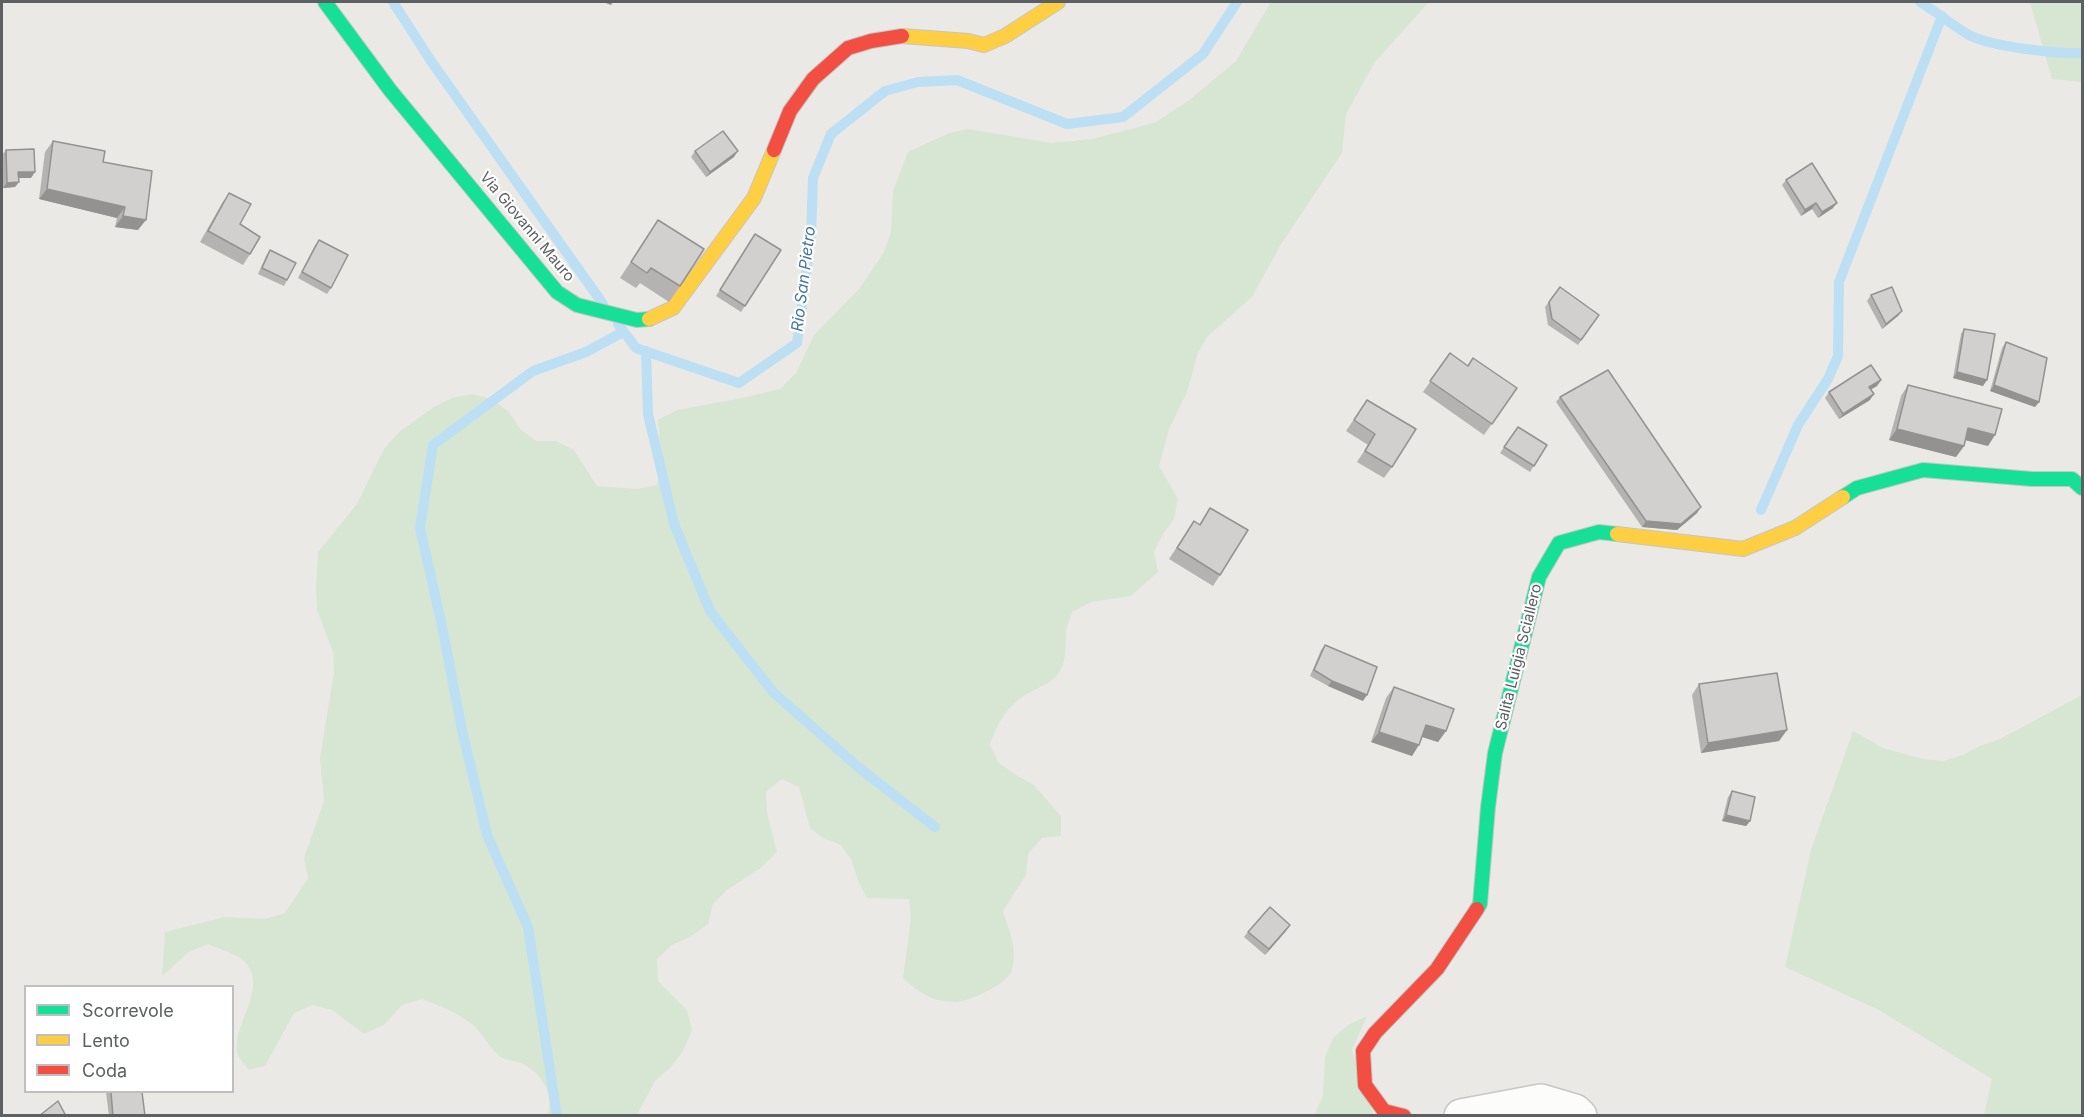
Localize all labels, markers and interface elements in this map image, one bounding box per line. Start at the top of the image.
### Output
street label: Via Giovanni Mauro [476,168,578,286]
water label: Rio San Pietro [788,225,820,333]
street label: Salita Luigia Sciallero [1492,582,1546,732]
legend [24,985,234,1093]
text: Scorrevole [82,1000,174,1021]
text: Lento [82,1030,130,1051]
text: Coda [82,1060,127,1081]

